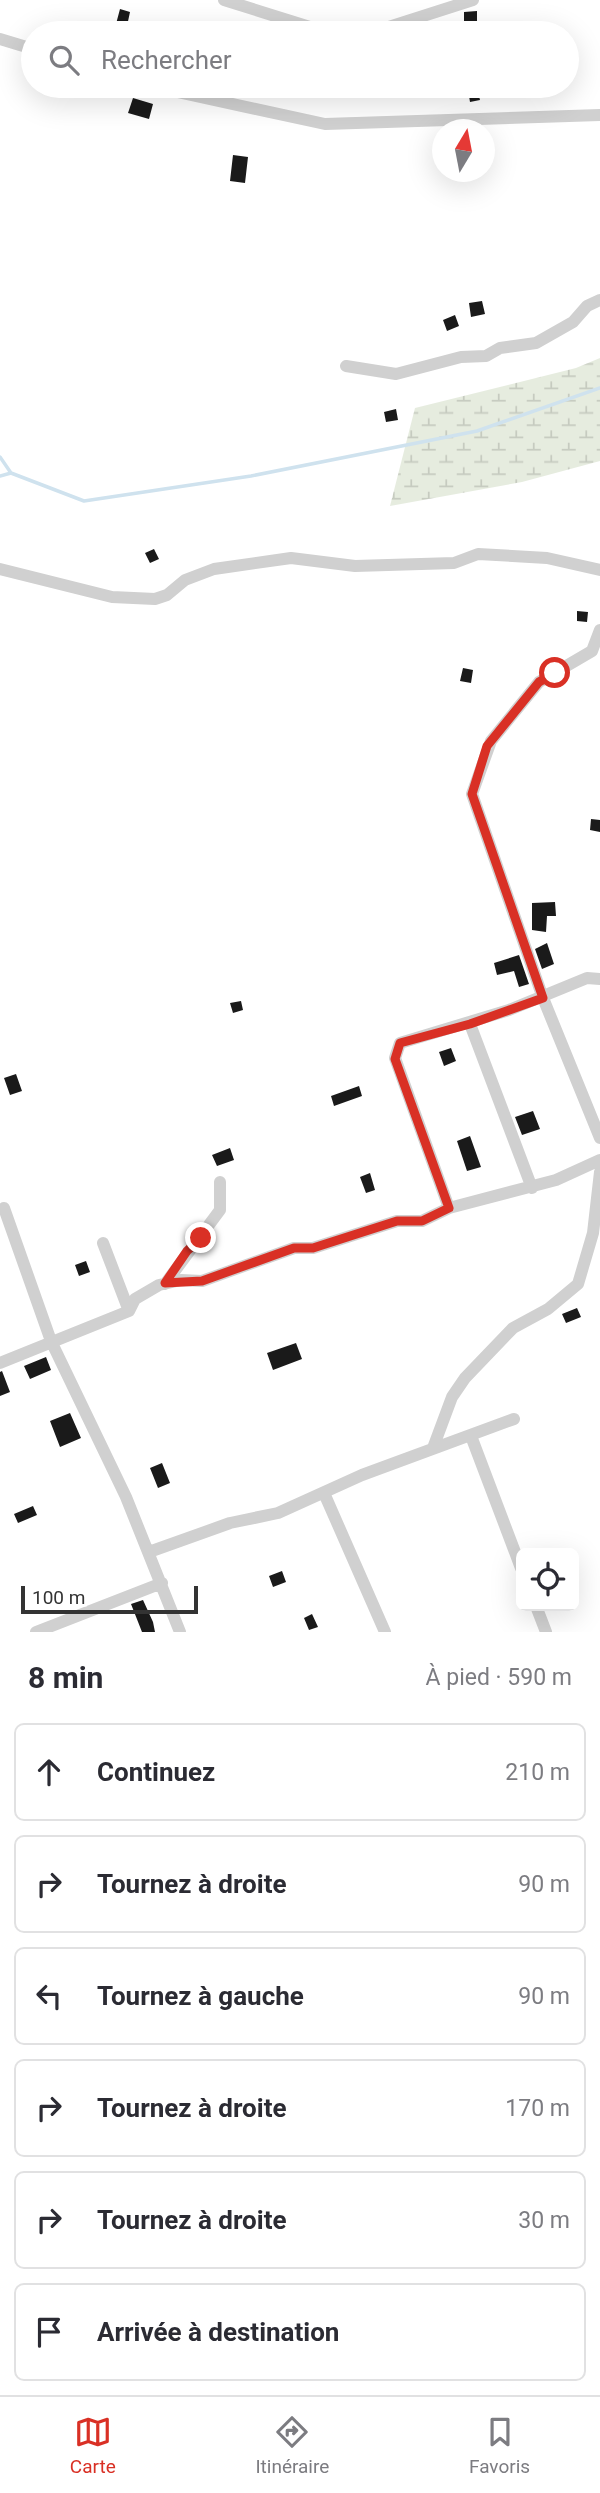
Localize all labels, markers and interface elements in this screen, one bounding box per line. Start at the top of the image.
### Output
search box [21,21,579,98]
icon: search [45,41,83,79]
text: Rechercher [101,45,232,75]
north arrow [432,119,495,182]
route start [539,657,570,688]
route end [185,1222,216,1253]
map controls [516,1548,579,1611]
button: locate [516,1548,579,1611]
scale bar [21,1583,198,1615]
text: 100 m [32,1586,85,1609]
text: 8 min [28,1660,103,1695]
text: À pied · 590 m [426,1664,572,1691]
icon: ahead [30,1753,68,1791]
text: Continuez [97,1757,215,1787]
text: 210 m [505,1759,570,1786]
icon: right [30,1865,68,1903]
text: Tournez à droite [97,1869,287,1899]
text: 90 m [518,1871,570,1898]
icon: left [30,1977,68,2015]
text: Tournez à gauche [97,1981,304,2011]
text: 90 m [518,1983,570,2010]
icon: right [30,2089,68,2127]
text: Tournez à droite [97,2093,287,2123]
text: 170 m [505,2095,570,2122]
icon: right [30,2201,68,2239]
text: Tournez à droite [97,2205,287,2235]
text: 30 m [518,2207,570,2234]
icon: arrive [30,2313,68,2351]
text: Arrivée à destination [97,2317,339,2347]
tab: Carte [70,2413,116,2478]
tab: Itinéraire [255,2413,329,2478]
tab: Favoris [469,2413,530,2478]

